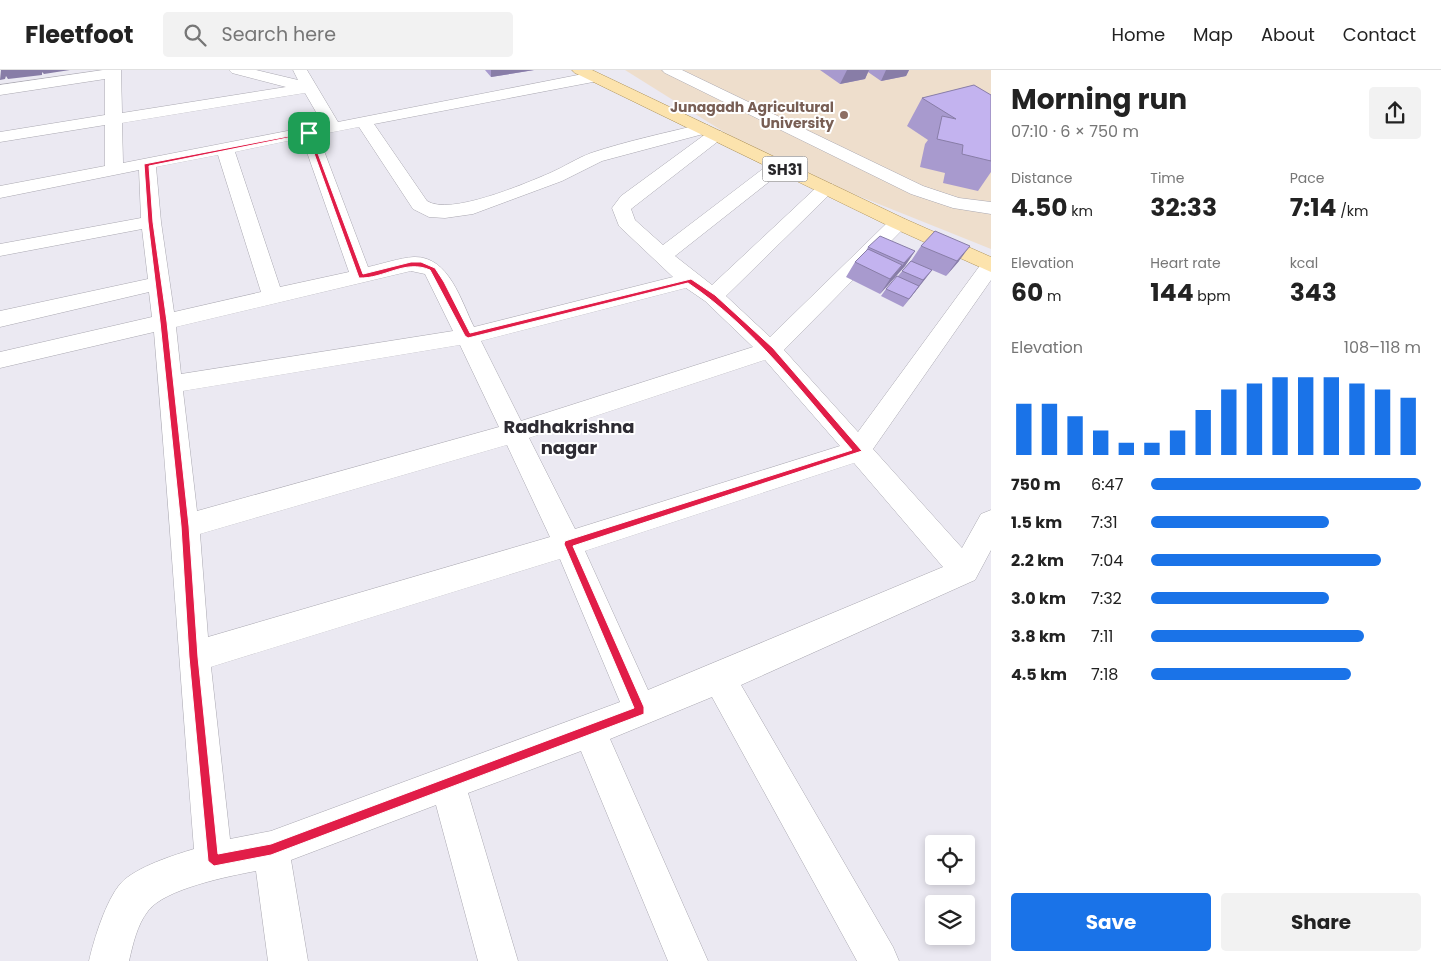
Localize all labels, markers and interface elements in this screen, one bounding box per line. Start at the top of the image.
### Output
search box [163,12,513,57]
text: Fleetfoot [25,18,133,51]
icon: search [181,21,209,49]
text: Search here [221,21,336,48]
text: Home [1111,22,1165,47]
text: Map [1193,22,1233,47]
text: About [1261,22,1315,47]
text: Contact [1343,22,1416,47]
text: Morning run [1011,80,1187,119]
button: share [1369,87,1421,139]
place label: Junagadh Agricultural University [670,97,834,133]
marker: Junagadh Agricultural University [838,109,850,121]
pin [288,112,330,154]
icon: arrive [295,119,323,147]
text: 07:10 · 6 × 750 m [1011,120,1139,143]
road number: SH31 [762,156,808,182]
text: Distance [1011,168,1072,188]
text: Time [1150,168,1184,188]
text: Pace [1290,168,1324,188]
text: 4.50 [1011,190,1068,225]
text: 32:33 [1150,190,1217,225]
text: 7:14 [1290,190,1336,225]
text: km [1068,201,1093,221]
text: /km [1336,201,1369,221]
text: Elevation [1011,253,1074,273]
text: Heart rate [1150,253,1221,273]
text: kcal [1290,253,1318,273]
text: 60 [1011,275,1043,310]
text: 144 [1150,275,1194,310]
text: 343 [1290,275,1337,310]
text: m [1043,286,1061,306]
text: bpm [1194,286,1231,306]
text: Elevation [1011,336,1083,359]
text: 108–118 m [1344,336,1421,359]
district label: Radhakrishna nagar [503,414,635,460]
text: 750 m [1011,473,1061,496]
text: 6:47 [1091,473,1123,496]
text: 1.5 km [1011,511,1062,534]
text: 7:31 [1091,511,1118,534]
text: 2.2 km [1011,549,1064,572]
text: 7:04 [1091,549,1123,572]
text: 3.0 km [1011,587,1066,610]
text: 7:32 [1091,587,1122,610]
text: 3.8 km [1011,625,1066,648]
text: 7:11 [1091,625,1113,648]
text: 4.5 km [1011,663,1067,686]
text: 7:18 [1091,663,1118,686]
map controls [925,835,975,945]
button: locate [925,835,975,885]
button: Save [1011,893,1211,951]
button: Share [1221,893,1421,951]
button: layers [925,895,975,945]

